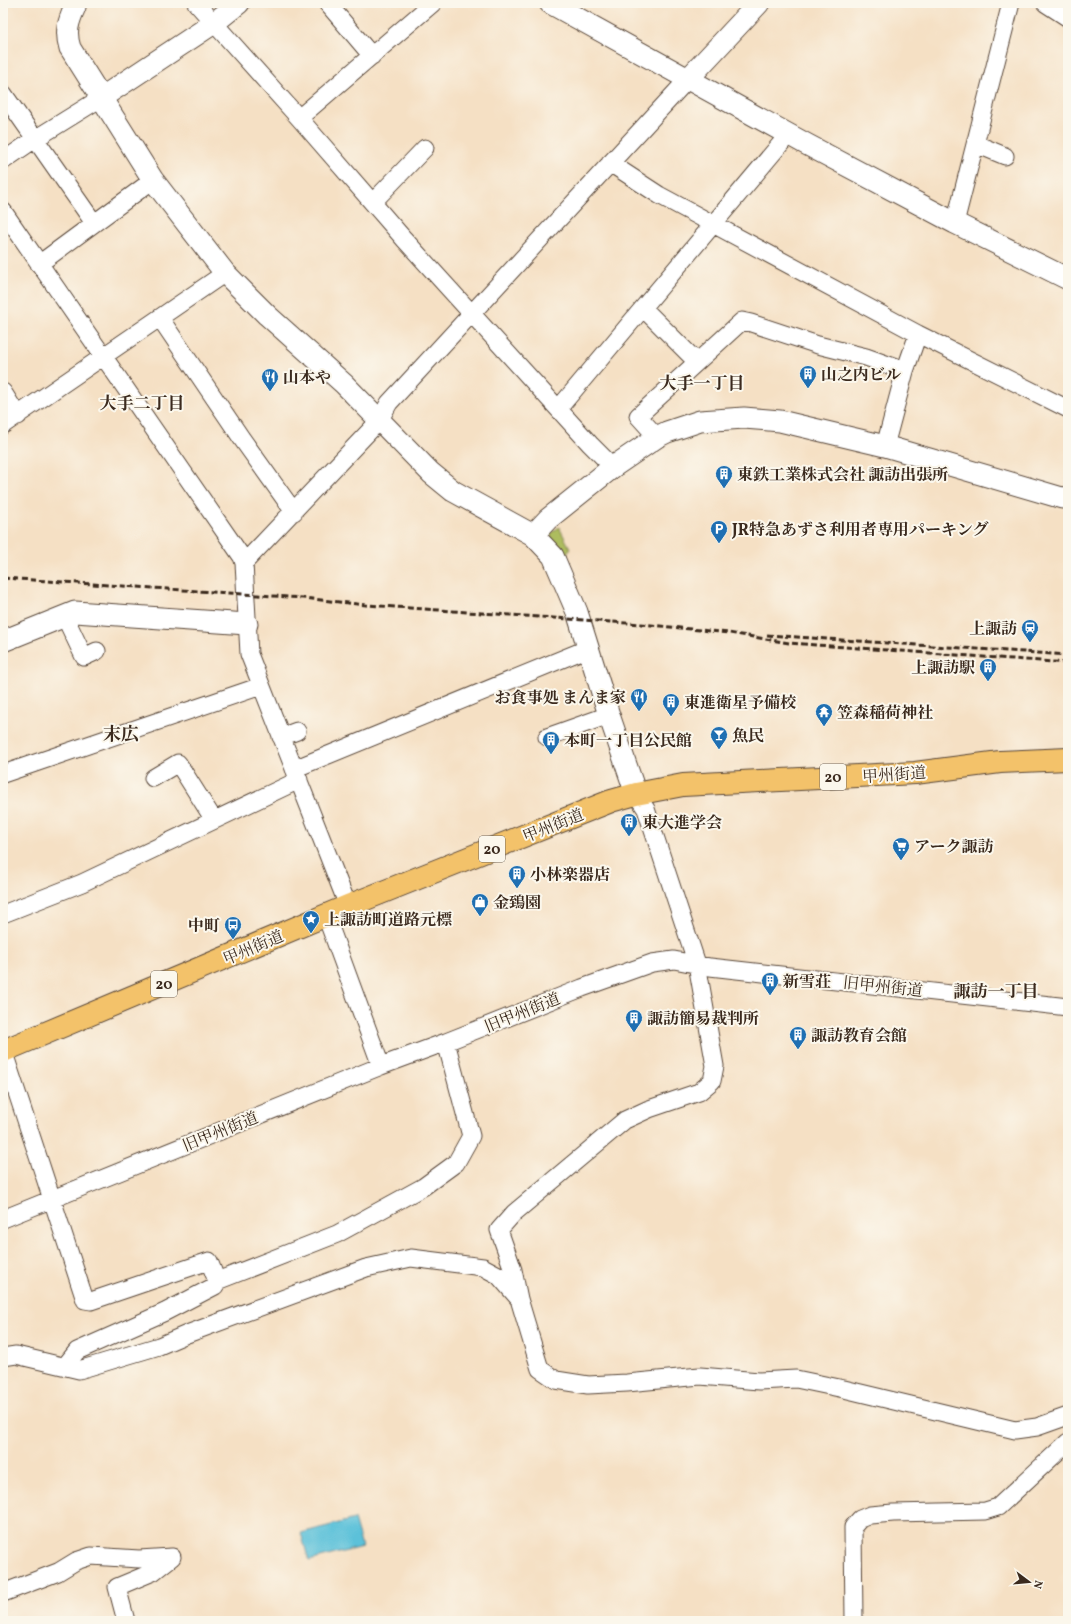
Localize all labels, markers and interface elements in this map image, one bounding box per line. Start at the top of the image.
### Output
building icon: 山之内ビル [798,364,818,389]
place label: 山之内ビル [821,365,901,387]
restaurant icon: 山本や [260,367,280,392]
place label: 山本や [283,368,331,390]
district label: 大手一丁目 [660,373,745,396]
district label: 大手二丁目 [100,393,185,416]
building icon: 東鉄工業株式会社 諏訪出張所 [714,464,734,489]
place label: 東鉄工業株式会社 諏訪出張所 [737,465,948,487]
parking icon: JR特急あずさ利用者専用パーキング [709,519,729,544]
place label: JR特急あずさ利用者専用パーキング [731,520,989,542]
station icon: 上諏訪 [1020,618,1040,643]
place label: 上諏訪 [969,619,1017,641]
building icon: 上諏訪駅 [978,657,998,682]
place label: 上諏訪駅 [911,658,975,680]
restaurant icon: お食事処 まんま家 [629,687,649,712]
place label: お食事処 まんま家 [495,688,626,710]
building icon: 東進衛星予備校 [661,692,681,717]
place label: 東進衛星予備校 [684,693,797,715]
temple icon: 笠森稲荷神社 [814,702,834,727]
place label: 笠森稲荷神社 [837,703,933,725]
district label: 末広 [103,723,139,748]
bar icon: 魚民 [709,725,729,750]
place label: 魚民 [732,726,764,748]
building icon: 本町一丁目公民館 [541,730,561,755]
place label: 本町一丁目公民館 [564,731,692,753]
street label: 甲州街道 [861,763,927,789]
road number: 20 [820,764,846,790]
street label: 甲州街道 [520,805,588,849]
building icon: 東大進学会 [619,812,639,837]
place label: 東大進学会 [642,813,722,835]
road number: 20 [479,836,505,862]
supermarket icon: アーク諏訪 [891,836,911,861]
place label: アーク諏訪 [914,837,994,859]
building icon: 小林楽器店 [507,864,527,889]
place label: 小林楽器店 [530,865,610,887]
shop icon: 金鵄園 [470,892,490,917]
place label: 金鵄園 [493,893,541,915]
place icon: 上諏訪町道路元標 [301,909,321,934]
place label: 上諏訪町道路元標 [324,910,452,932]
bus stop icon: 中町 [223,915,243,940]
place label: 中町 [188,916,220,938]
street label: 甲州街道 [220,926,288,971]
road number: 20 [151,971,177,997]
building icon: 新雪荘 [760,971,780,996]
place label: 新雪荘 [782,972,831,994]
street label: 旧甲州街道 [842,973,924,1003]
district label: 諏訪一丁目 [954,981,1039,1004]
street label: 旧甲州街道 [482,989,564,1039]
building icon: 諏訪簡易裁判所 [624,1008,644,1033]
place label: 諏訪簡易裁判所 [647,1009,759,1031]
building icon: 諏訪教育会館 [788,1025,808,1050]
place label: 諏訪教育会館 [811,1026,907,1048]
street label: 旧甲州街道 [180,1108,262,1158]
north arrow [1009,1562,1049,1602]
text: N [1029,1578,1045,1590]

